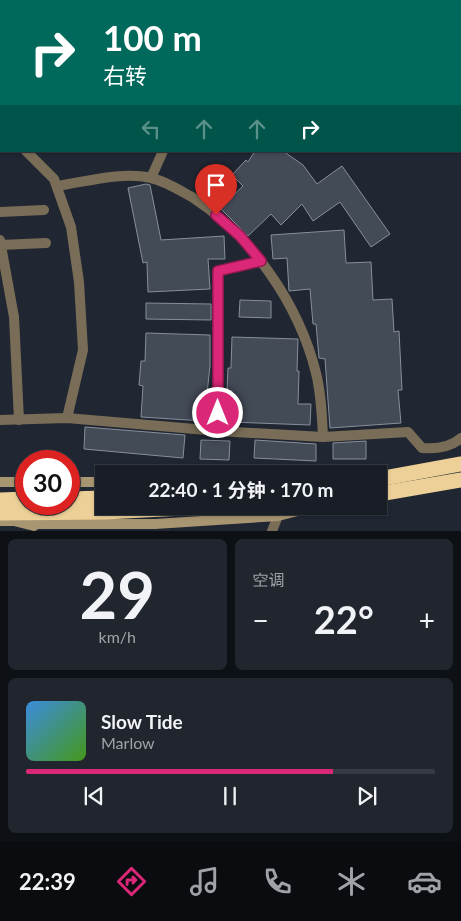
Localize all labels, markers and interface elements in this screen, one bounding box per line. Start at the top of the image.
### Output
text: 100 m [103,16,202,58]
icon: right [20,20,85,85]
text: 右转 [103,62,147,89]
icon: left [137,115,165,143]
icon: ahead [190,115,218,143]
icon: ahead [243,115,271,143]
icon: right [296,115,324,143]
pin [195,164,237,215]
icon: arrive [202,171,230,199]
position arrow [191,386,243,438]
speed limit sign: 30 [15,450,80,515]
text: 22:40 · 1 分钟 · 170 m [148,478,334,501]
text: 29 [80,555,155,633]
text: 空调 [253,570,285,589]
text: 22° [314,596,374,642]
text: − [253,603,269,637]
text: + [419,603,435,637]
text: km/h [99,627,136,646]
text: Slow Tide [101,710,183,733]
text: Marlow [101,733,155,752]
icon: previous [80,782,108,810]
icon: pause [216,782,244,810]
icon: next [353,782,381,810]
icon: directions [114,864,149,899]
icon: music [187,864,222,899]
icon: phone [260,864,295,899]
icon: climate [334,864,369,899]
icon: car [407,864,442,899]
text: 22:39 [19,868,76,895]

